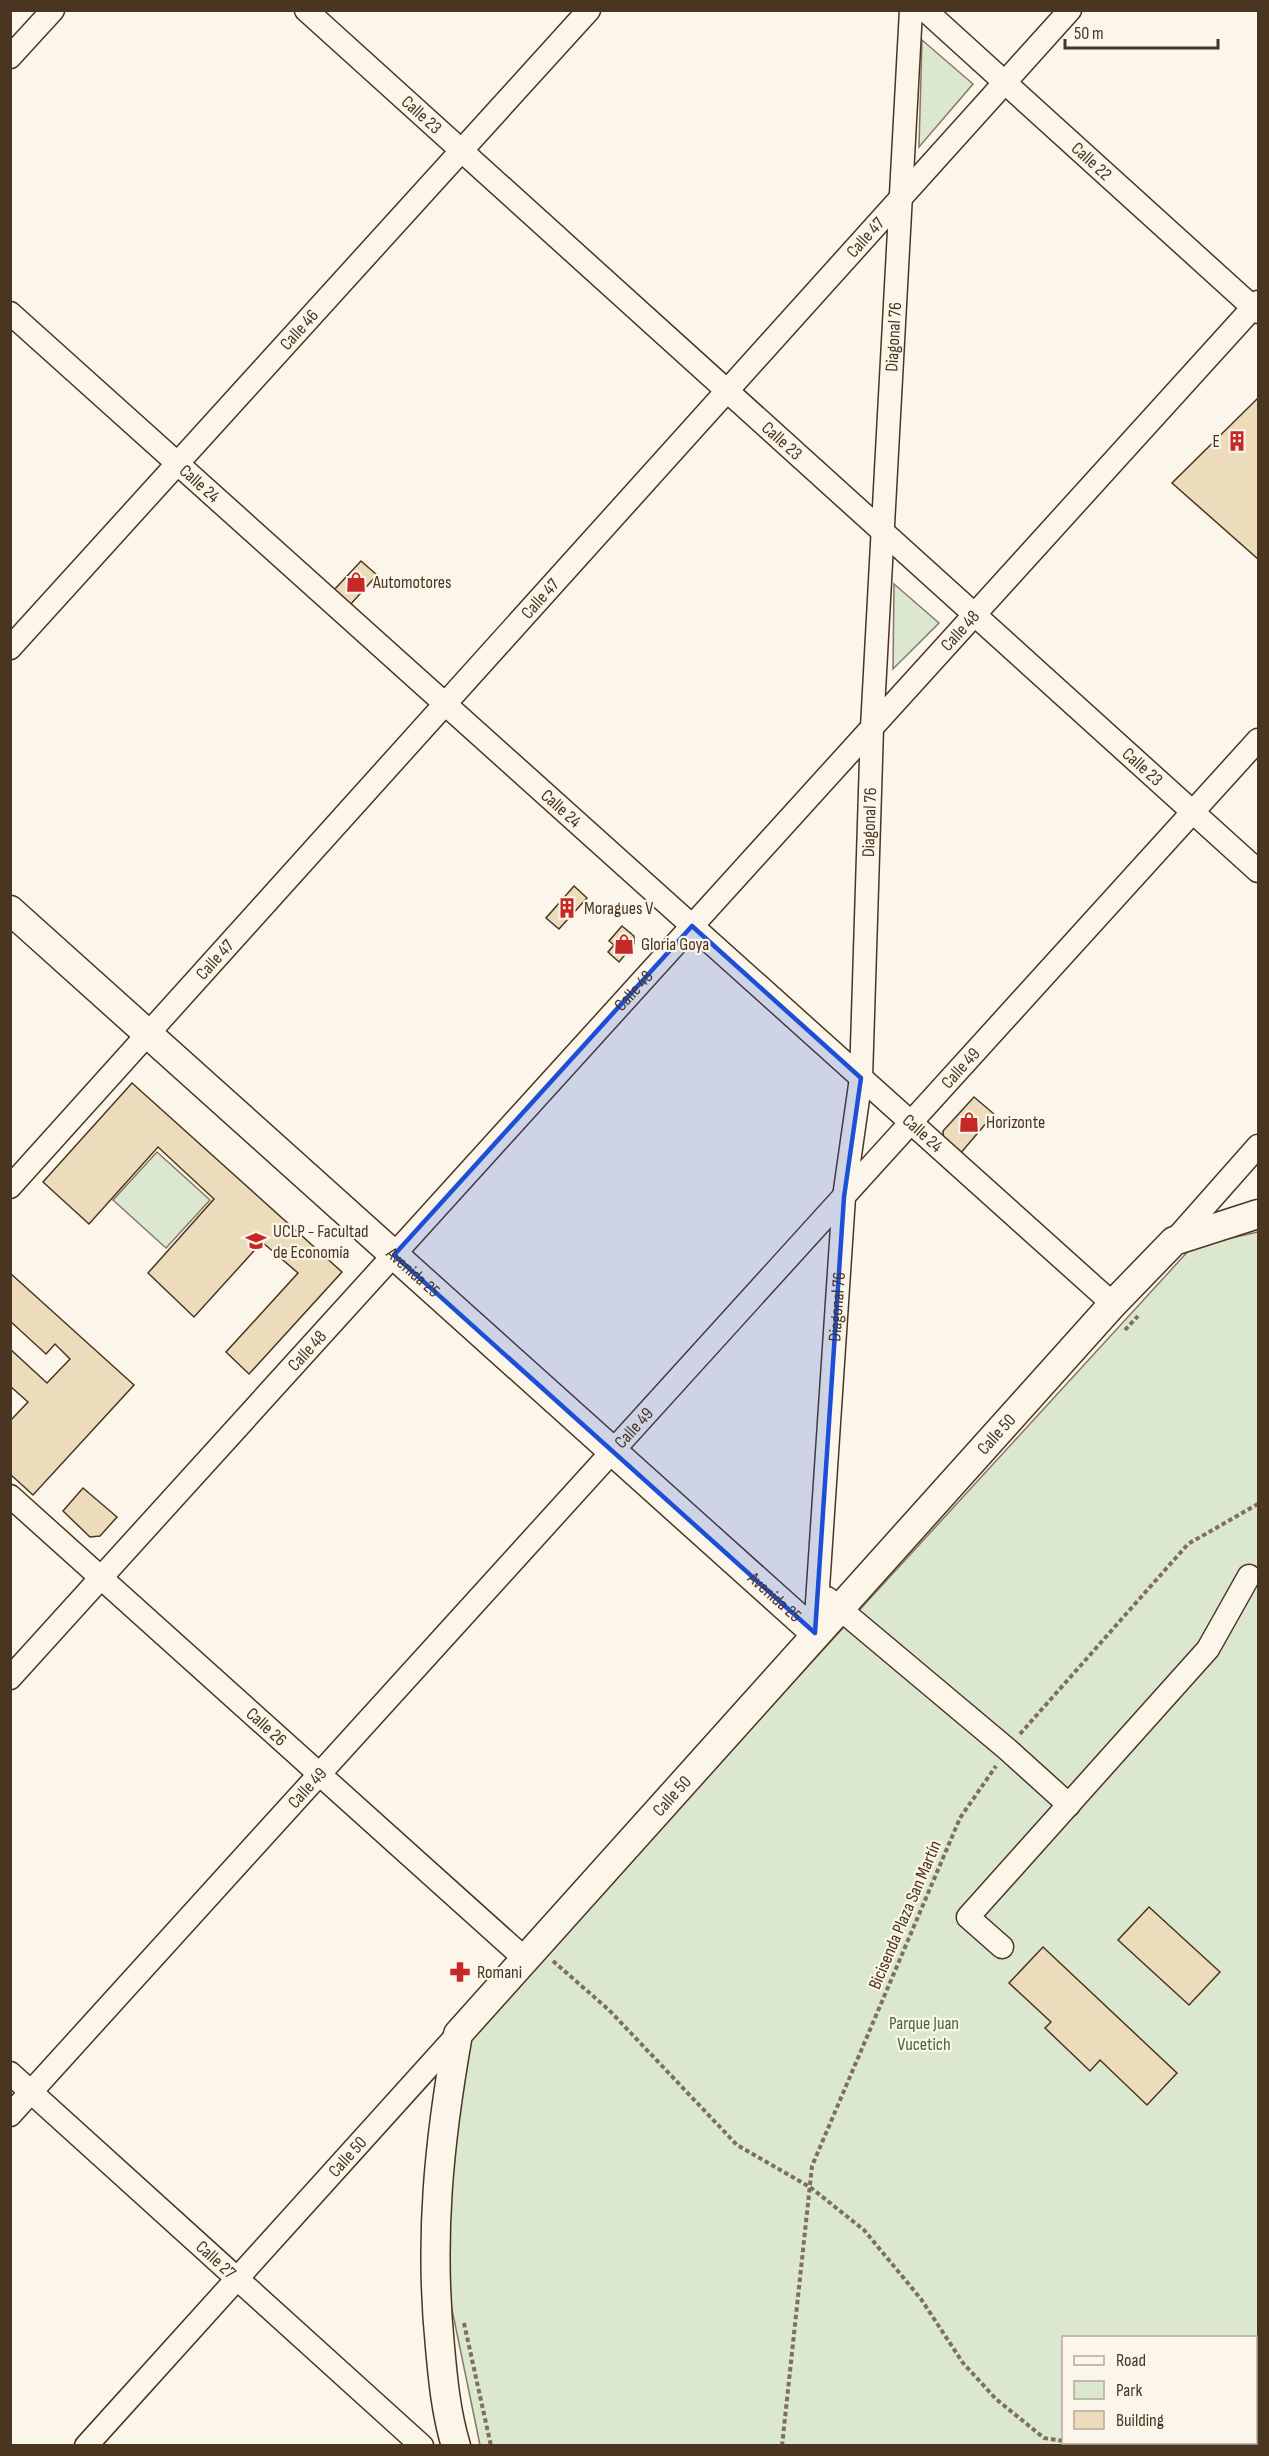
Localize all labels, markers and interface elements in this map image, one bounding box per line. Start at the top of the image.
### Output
scale bar [1065,12,1218,50]
text: 50 m [1074,23,1104,44]
street label: Calle 23 [397,91,446,138]
street label: Calle 22 [1067,138,1116,185]
street label: Calle 47 [842,212,889,262]
street label: Diagonal 76 [881,301,906,372]
street label: Calle 46 [275,305,323,354]
street label: Calle 23 [758,417,807,464]
building icon: E [1225,429,1249,453]
place label: E [1213,431,1220,452]
street label: Calle 24 [175,460,225,507]
shop icon: Automotores [344,570,368,594]
place label: Automotores [372,572,451,593]
street label: Calle 47 [517,573,564,623]
street label: Calle 48 [936,606,984,655]
street label: Calle 23 [1118,743,1167,790]
street label: Calle 24 [537,785,586,832]
street label: Diagonal 76 [857,787,881,857]
building icon: Moragues V [555,896,579,920]
place label: Moragues V [584,898,653,919]
shop icon: Gloria Goya [612,932,636,956]
place label: Gloria Goya [641,934,709,955]
street label: Calle 47 [191,935,239,984]
street label: Calle 48 [610,966,657,1015]
street label: Calle 49 [936,1043,984,1093]
street label: Calle 24 [898,1110,948,1157]
shop icon: Horizonte [957,1110,981,1134]
place label: Horizonte [986,1112,1045,1133]
place label: UCLP - Facultad de Economía [273,1221,369,1263]
school or university icon: UCLP - Facultad de Economía [244,1229,268,1253]
street label: Avenida 25 [381,1242,444,1302]
street label: Diagonal 76 [824,1271,850,1342]
street label: Calle 48 [283,1326,331,1375]
street label: Calle 49 [610,1403,658,1453]
street label: Calle 50 [973,1409,1020,1459]
street label: Avenida 25 [743,1567,806,1626]
street label: Calle 26 [242,1703,291,1750]
street label: Calle 49 [283,1763,331,1812]
street label: Calle 50 [648,1771,695,1821]
street label: Bicisenda Plaza San Martín [864,1837,946,1993]
pharmacy icon: Romani [448,1960,472,1984]
place label: Romani [477,1962,522,1983]
park label: Parque Juan Vucetich [889,2013,959,2055]
street label: Calle 50 [324,2132,371,2181]
street label: Calle 27 [192,2236,241,2284]
legend [1062,2336,1257,2444]
text: Road [1116,2350,1146,2371]
text: Park [1116,2380,1142,2401]
text: Building [1116,2410,1164,2431]

